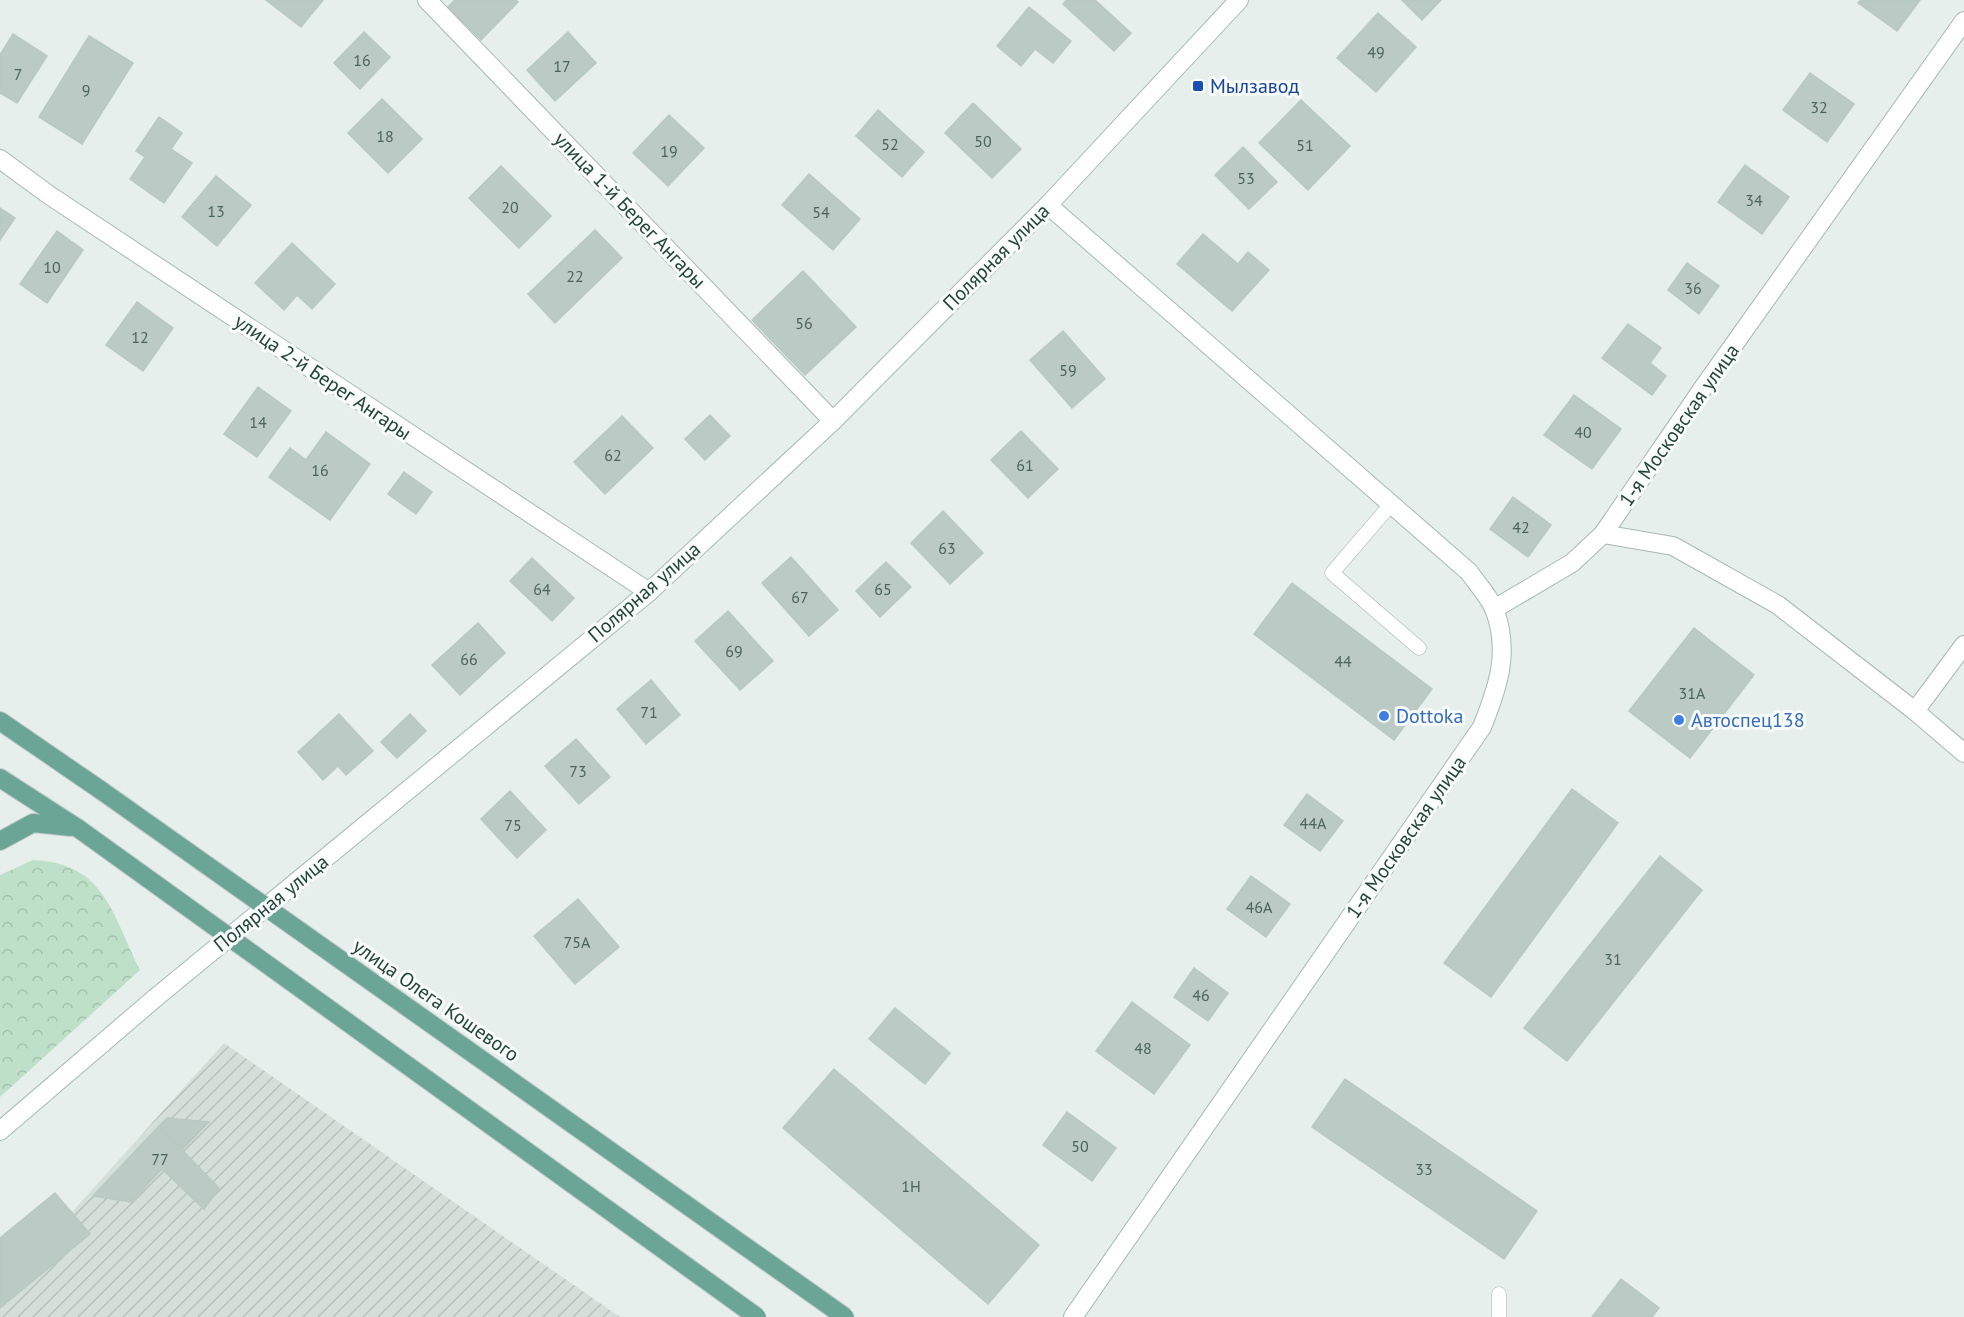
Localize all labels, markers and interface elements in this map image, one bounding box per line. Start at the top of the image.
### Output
house number: 49 [1367,42,1385,62]
house number: 16 [353,50,371,70]
house number: 17 [553,56,571,76]
house number: 7 [14,64,22,84]
place label: Мылзавод [1210,73,1299,99]
marker: Мылзавод [1191,79,1205,93]
house number: 9 [82,80,90,100]
house number: 32 [1810,97,1828,117]
house number: 18 [376,126,394,146]
street label: улица 1-й Берег Ангары [548,126,712,294]
house number: 50 [974,131,992,151]
house number: 52 [881,134,899,154]
house number: 51 [1296,135,1314,155]
house number: 19 [660,141,678,161]
house number: 53 [1237,168,1255,188]
house number: 34 [1745,190,1763,210]
house number: 20 [501,197,519,217]
street label: Полярная улица [937,198,1055,316]
house number: 13 [207,201,225,221]
house number: 54 [812,202,830,222]
house number: 10 [43,257,61,277]
house number: 22 [566,266,584,286]
house number: 36 [1684,278,1702,298]
street label: улица 2-й Берег Ангары [229,308,417,446]
house number: 56 [795,313,813,333]
house number: 12 [131,327,149,347]
street label: 1-я Московская улица [1613,339,1745,511]
house number: 59 [1059,360,1077,380]
house number: 14 [249,412,267,432]
house number: 40 [1574,422,1592,442]
house number: 62 [604,445,622,465]
house number: 61 [1016,455,1034,475]
house number: 16 [311,460,329,480]
house number: 42 [1512,517,1530,537]
street label: Полярная улица [582,536,706,648]
house number: 63 [938,538,956,558]
house number: 64 [533,579,551,599]
house number: 65 [874,579,892,599]
house number: 67 [791,587,809,607]
house number: 69 [725,641,743,661]
house number: 66 [460,649,478,669]
house number: 44 [1334,651,1352,671]
house number: 31А [1679,683,1706,703]
house number: 71 [640,702,658,722]
place label: Dottoka [1396,703,1463,729]
place label: Автоспец138 [1691,707,1805,733]
marker: Dottoka [1377,709,1391,723]
marker: Автоспец138 [1672,713,1686,727]
street label: 1-я Московская улица [1340,751,1472,923]
house number: 73 [569,761,587,781]
house number: 44А [1300,813,1327,833]
house number: 75 [504,815,522,835]
street label: Полярная улица [208,849,334,957]
house number: 46А [1246,897,1273,917]
house number: 75А [564,932,591,952]
street label: улица Олега Кошевого [348,933,524,1067]
house number: 31 [1604,949,1622,969]
house number: 46 [1192,985,1210,1005]
house number: 48 [1134,1038,1152,1058]
house number: 50 [1071,1136,1089,1156]
house number: 77 [151,1149,169,1169]
house number: 33 [1415,1159,1433,1179]
house number: 1Н [901,1176,921,1196]

